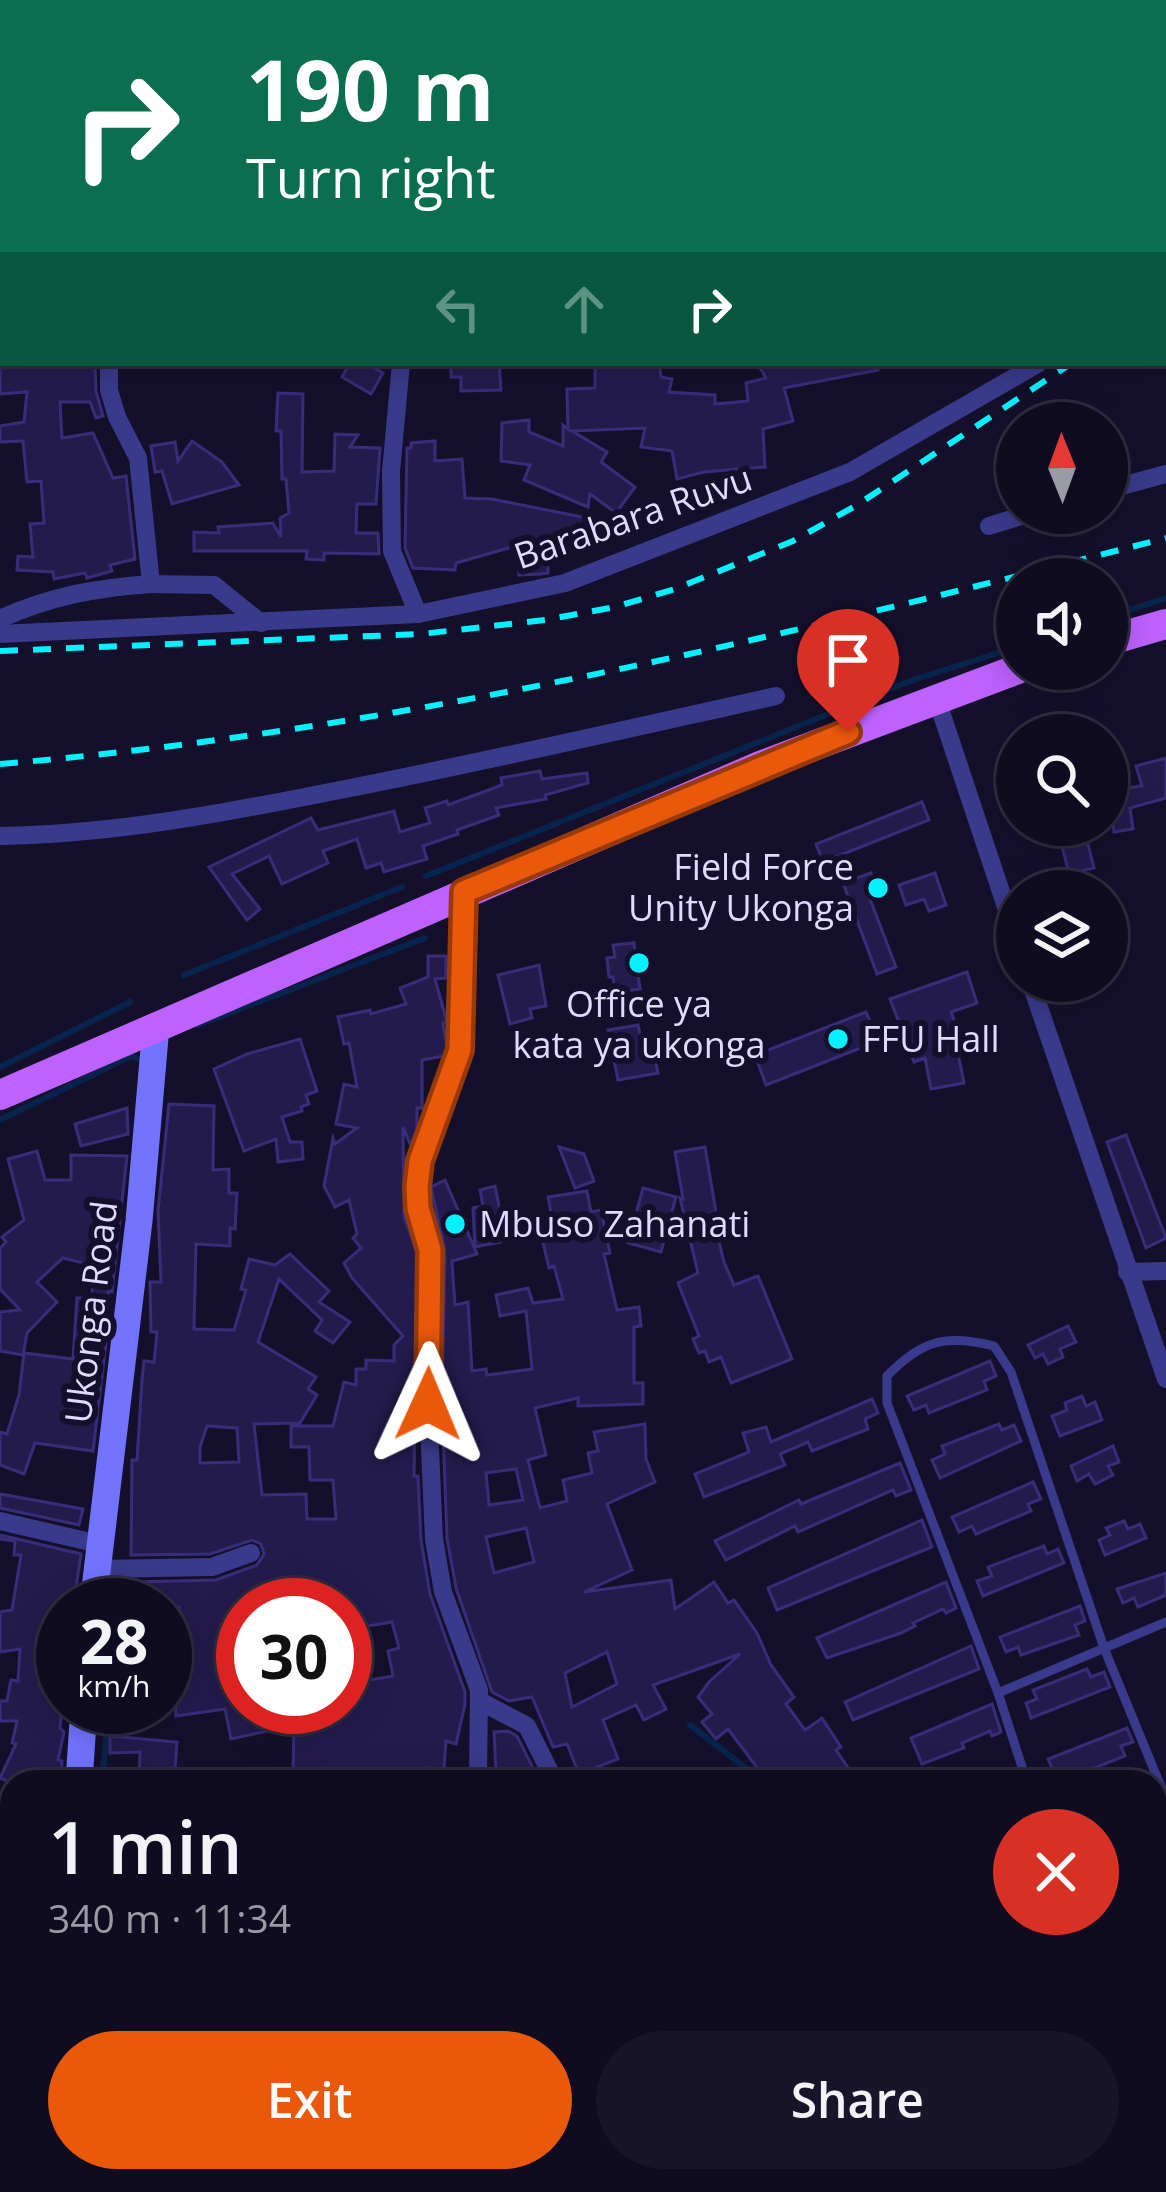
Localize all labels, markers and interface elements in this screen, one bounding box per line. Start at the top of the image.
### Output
text: 190 m [246,31,494,146]
icon: right [48,48,204,204]
text: Turn right [246,140,495,214]
icon: left [425,276,491,342]
icon: ahead [551,276,617,342]
icon: right [677,276,743,342]
north arrow [996,402,1128,534]
map controls [996,402,1128,1002]
street label: Barabara Ruvu [507,453,758,580]
button: sound [996,558,1128,690]
pin [797,609,899,732]
icon: arrive [815,627,881,693]
button: search [996,714,1128,846]
place label: Field Force Unity Ukonga [628,842,854,932]
button: layers [996,870,1128,1002]
marker: Field Force Unity Ukonga [865,875,891,901]
marker: Office ya kata ya ukonga [626,950,652,976]
place label: Office ya kata ya ukonga [513,979,765,1069]
place label: FFU Hall [862,1014,999,1063]
marker: FFU Hall [825,1026,851,1052]
street label: Ukonga Road [53,1198,128,1426]
place label: Mbuso Zahanati [479,1199,750,1248]
marker: Mbuso Zahanati [442,1211,468,1237]
position arrow [365,1341,491,1467]
speed limit sign: 30 [216,1578,372,1734]
text: 28 [80,1600,148,1682]
text: km/h [78,1665,150,1706]
text: 1 min [48,1797,242,1895]
button: close [993,1809,1119,1935]
text: 340 m · 11:34 [48,1891,291,1944]
button: Exit [48,2031,572,2169]
button: Share [596,2031,1119,2169]

